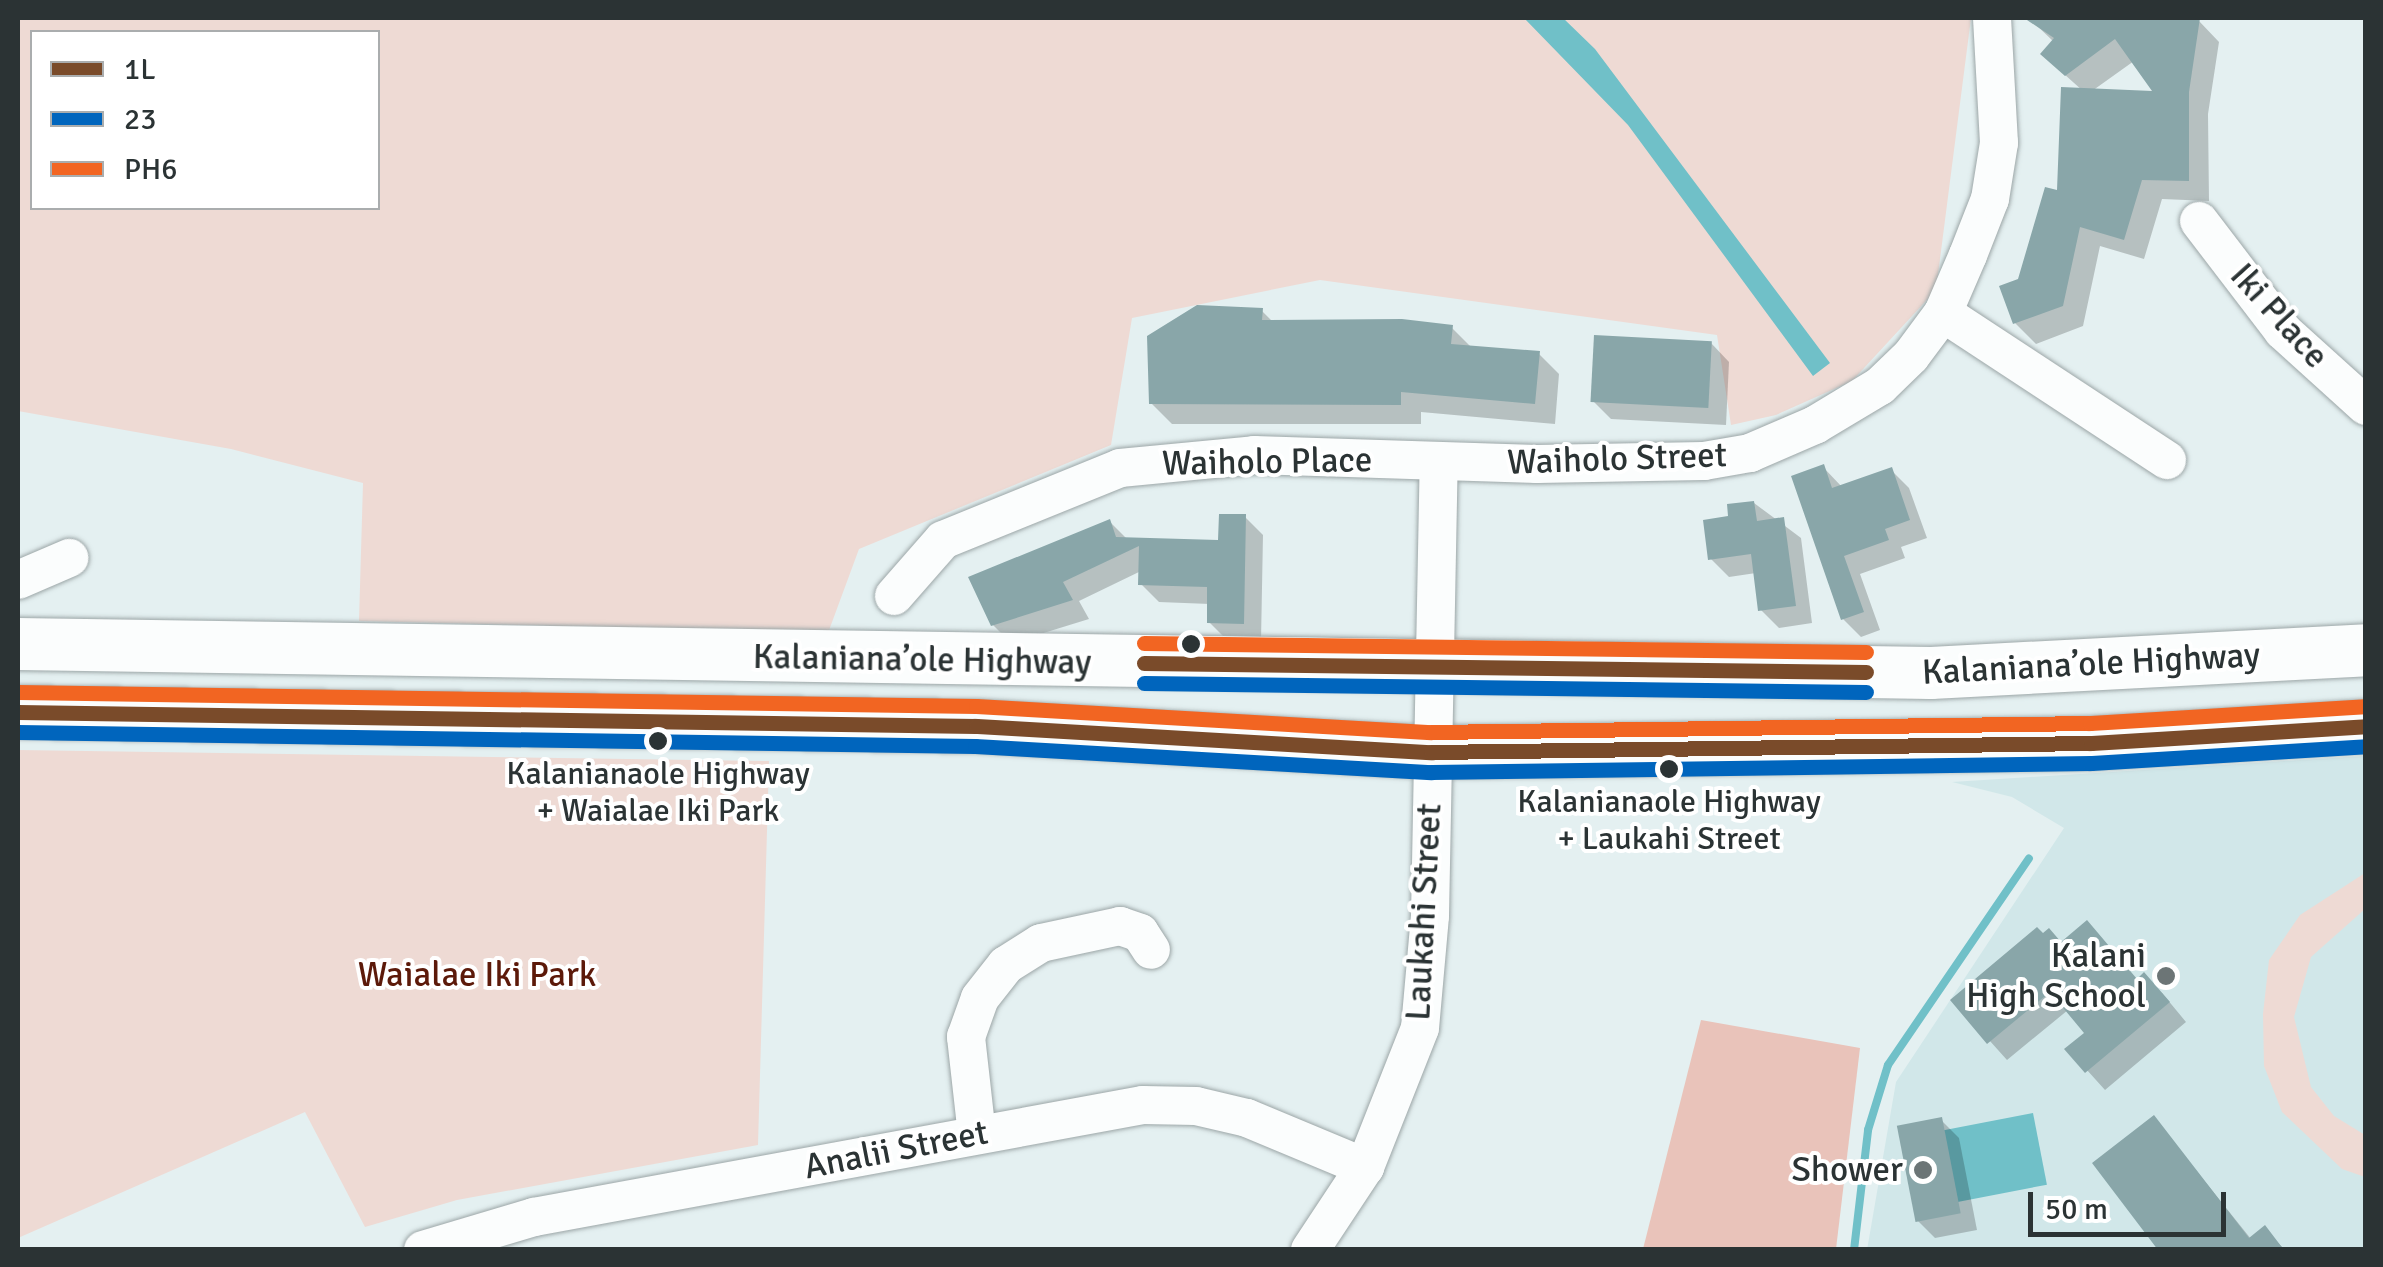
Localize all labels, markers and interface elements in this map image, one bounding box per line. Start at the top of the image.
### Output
legend [30,30,380,210]
text: 1L [124,51,156,88]
text: 23 [124,101,156,138]
text: PH6 [124,151,177,188]
street label: Iki Place [2221,255,2337,377]
street label: Waiholo Street [1506,434,1728,484]
street label: Waiholo Place [1161,439,1373,485]
unlabelled marker [1181,634,1201,654]
street label: Kalaniana’ole Highway [1921,634,2261,694]
street label: Kalaniana’ole Highway [752,636,1092,684]
marker: Kalanianaole Highway + Waialae Iki Park [648,731,668,751]
place label: Kalanianaole Highway + Waialae Iki Park [506,756,810,831]
marker: Kalanianaole Highway + Laukahi Street [1659,759,1679,779]
place label: Kalanianaole Highway + Laukahi Street [1517,784,1821,859]
street label: Laukahi Street [1397,802,1451,1022]
place label: Kalani High School [1966,935,2146,1017]
park label: Waialae Iki Park [358,954,596,996]
marker: Kalani High School [2155,965,2177,987]
street label: Analii Street [801,1112,991,1188]
place label: Shower [1791,1149,1903,1191]
marker: Shower [1912,1159,1934,1181]
scale bar [2033,1172,2230,1234]
text: 50 m [2045,1191,2108,1228]

